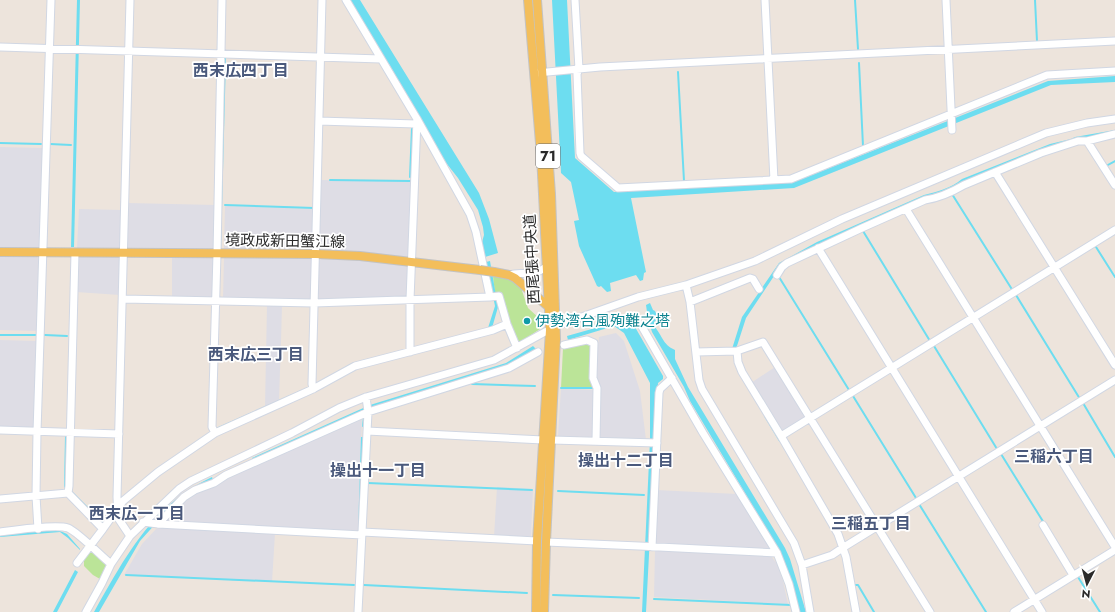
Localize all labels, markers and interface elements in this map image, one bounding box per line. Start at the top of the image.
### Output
district label: 西末広四丁目 [193,59,289,82]
road number: 71 [536,144,560,168]
street label: 西尾張中央道 [519,213,545,305]
street label: 境政成新田蟹江線 [225,229,345,253]
place label: 伊勢湾台風殉難之塔 [535,310,670,332]
marker: 伊勢湾台風殉難之塔 [522,316,532,326]
district label: 西末広三丁目 [208,343,304,366]
district label: 三稲六丁目 [1014,445,1094,468]
district label: 操出十二丁目 [578,449,674,472]
district label: 操出十一丁目 [330,459,426,482]
district label: 西末広一丁目 [89,502,185,525]
district label: 三稲五丁目 [831,512,911,535]
north arrow [1067,564,1107,604]
text: N [1081,586,1091,602]

